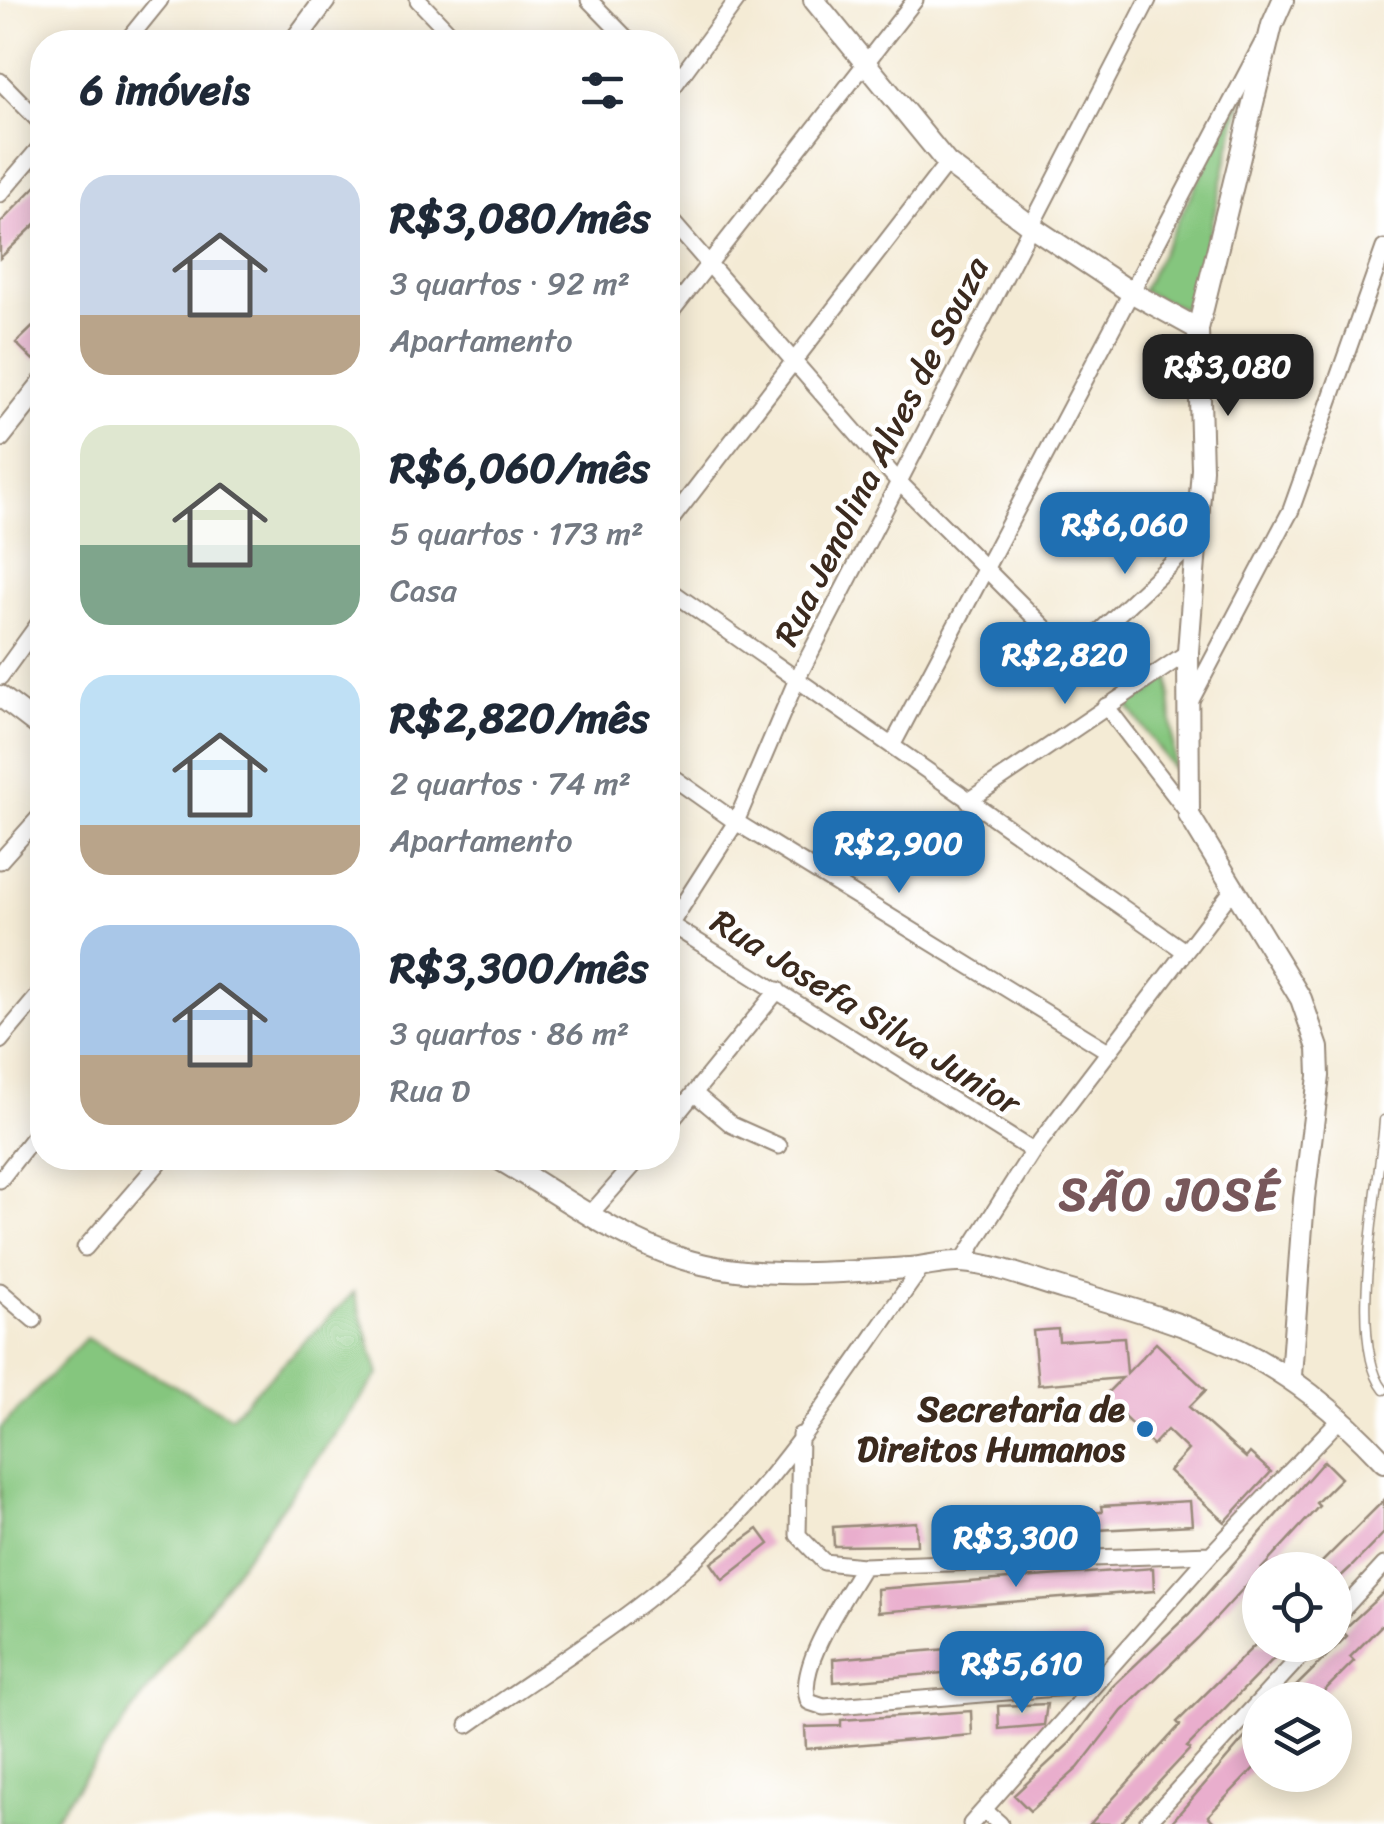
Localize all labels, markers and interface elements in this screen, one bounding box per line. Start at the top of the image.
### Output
text: 6 imóveis [80,53,250,127]
icon: filters [575,63,630,118]
text: R$3,080/mês [390,181,651,255]
icon: home [160,215,280,335]
street label: Rua Jenolina Alves de Souza [756,245,1007,657]
text: 3 quartos · 92 m² [390,255,630,312]
text: Apartamento [390,312,572,369]
pin: R$3,080 [1136,334,1320,419]
text: R$3,080 [1165,338,1291,395]
text: R$6,060/mês [390,431,650,505]
icon: home [160,465,280,585]
pin: R$6,060 [1033,492,1217,577]
text: R$6,060 [1062,496,1188,553]
text: 5 quartos · 173 m² [390,505,644,562]
text: Casa [390,562,457,619]
pin: R$2,820 [973,622,1157,707]
text: R$2,820 [1002,626,1128,683]
text: R$2,820/mês [390,681,649,755]
icon: home [160,715,280,835]
text: 2 quartos · 74 m² [390,755,631,812]
pin: R$2,900 [807,811,991,896]
text: Apartamento [390,812,572,869]
text: R$2,900 [835,815,963,872]
street label: Rua Josefa Silva Junior [698,891,1035,1134]
text: R$3,300/mês [390,931,648,1005]
icon: home [160,965,280,1085]
text: 3 quartos · 86 m² [390,1005,629,1062]
text: Rua D [390,1062,470,1119]
district label: SÃO JOSÉ [1058,1155,1282,1235]
place label: Secretaria de Direitos Humanos [857,1378,1126,1480]
marker: Secretaria de Direitos Humanos [1134,1418,1156,1440]
pin: R$3,300 [924,1505,1108,1590]
text: R$3,300 [953,1509,1079,1566]
map controls [1242,1552,1352,1792]
button: locate [1242,1552,1352,1662]
pin: R$5,610 [930,1631,1114,1716]
text: R$5,610 [961,1635,1083,1692]
button: layers [1242,1682,1352,1792]

